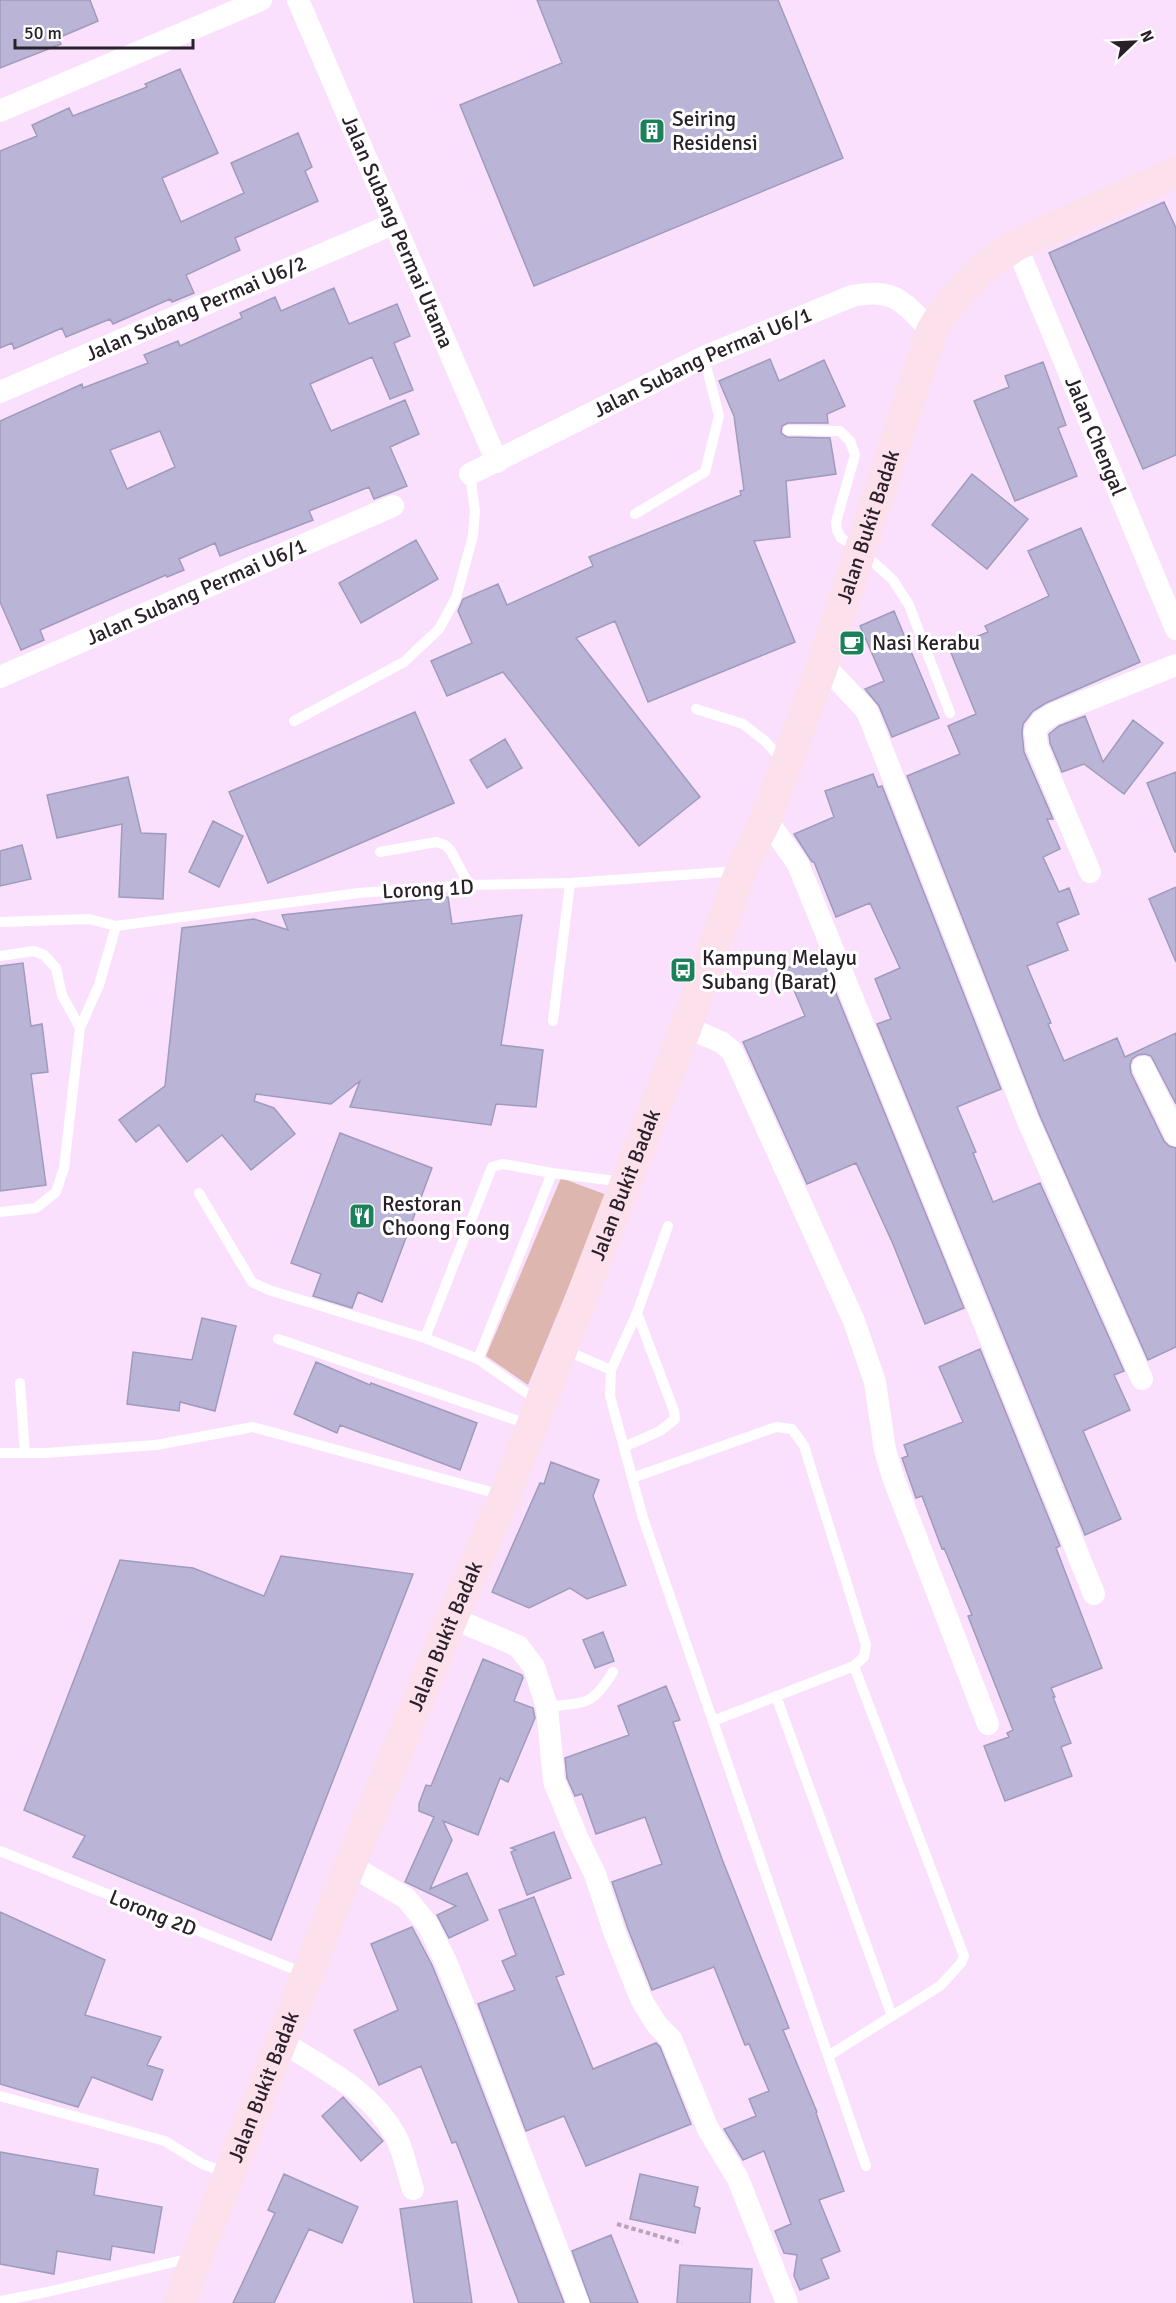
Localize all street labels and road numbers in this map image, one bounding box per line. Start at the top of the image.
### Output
street label: Jalan Subang Permai Utama [336,111,459,352]
street label: Jalan Subang Permai U6/2 [82,250,310,367]
street label: Jalan Subang Permai U6/1 [589,301,815,423]
street label: Jalan Chengal [1059,373,1132,499]
street label: Jalan Bukit Badak [831,446,905,607]
street label: Jalan Subang Permai U6/1 [82,532,310,651]
street label: Lorong 1D [382,874,474,904]
street label: Jalan Bukit Badak [584,1105,666,1264]
street label: Jalan Bukit Badak [402,1557,488,1715]
street label: Lorong 2D [106,1884,200,1942]
street label: Jalan Bukit Badak [222,2007,305,2166]

